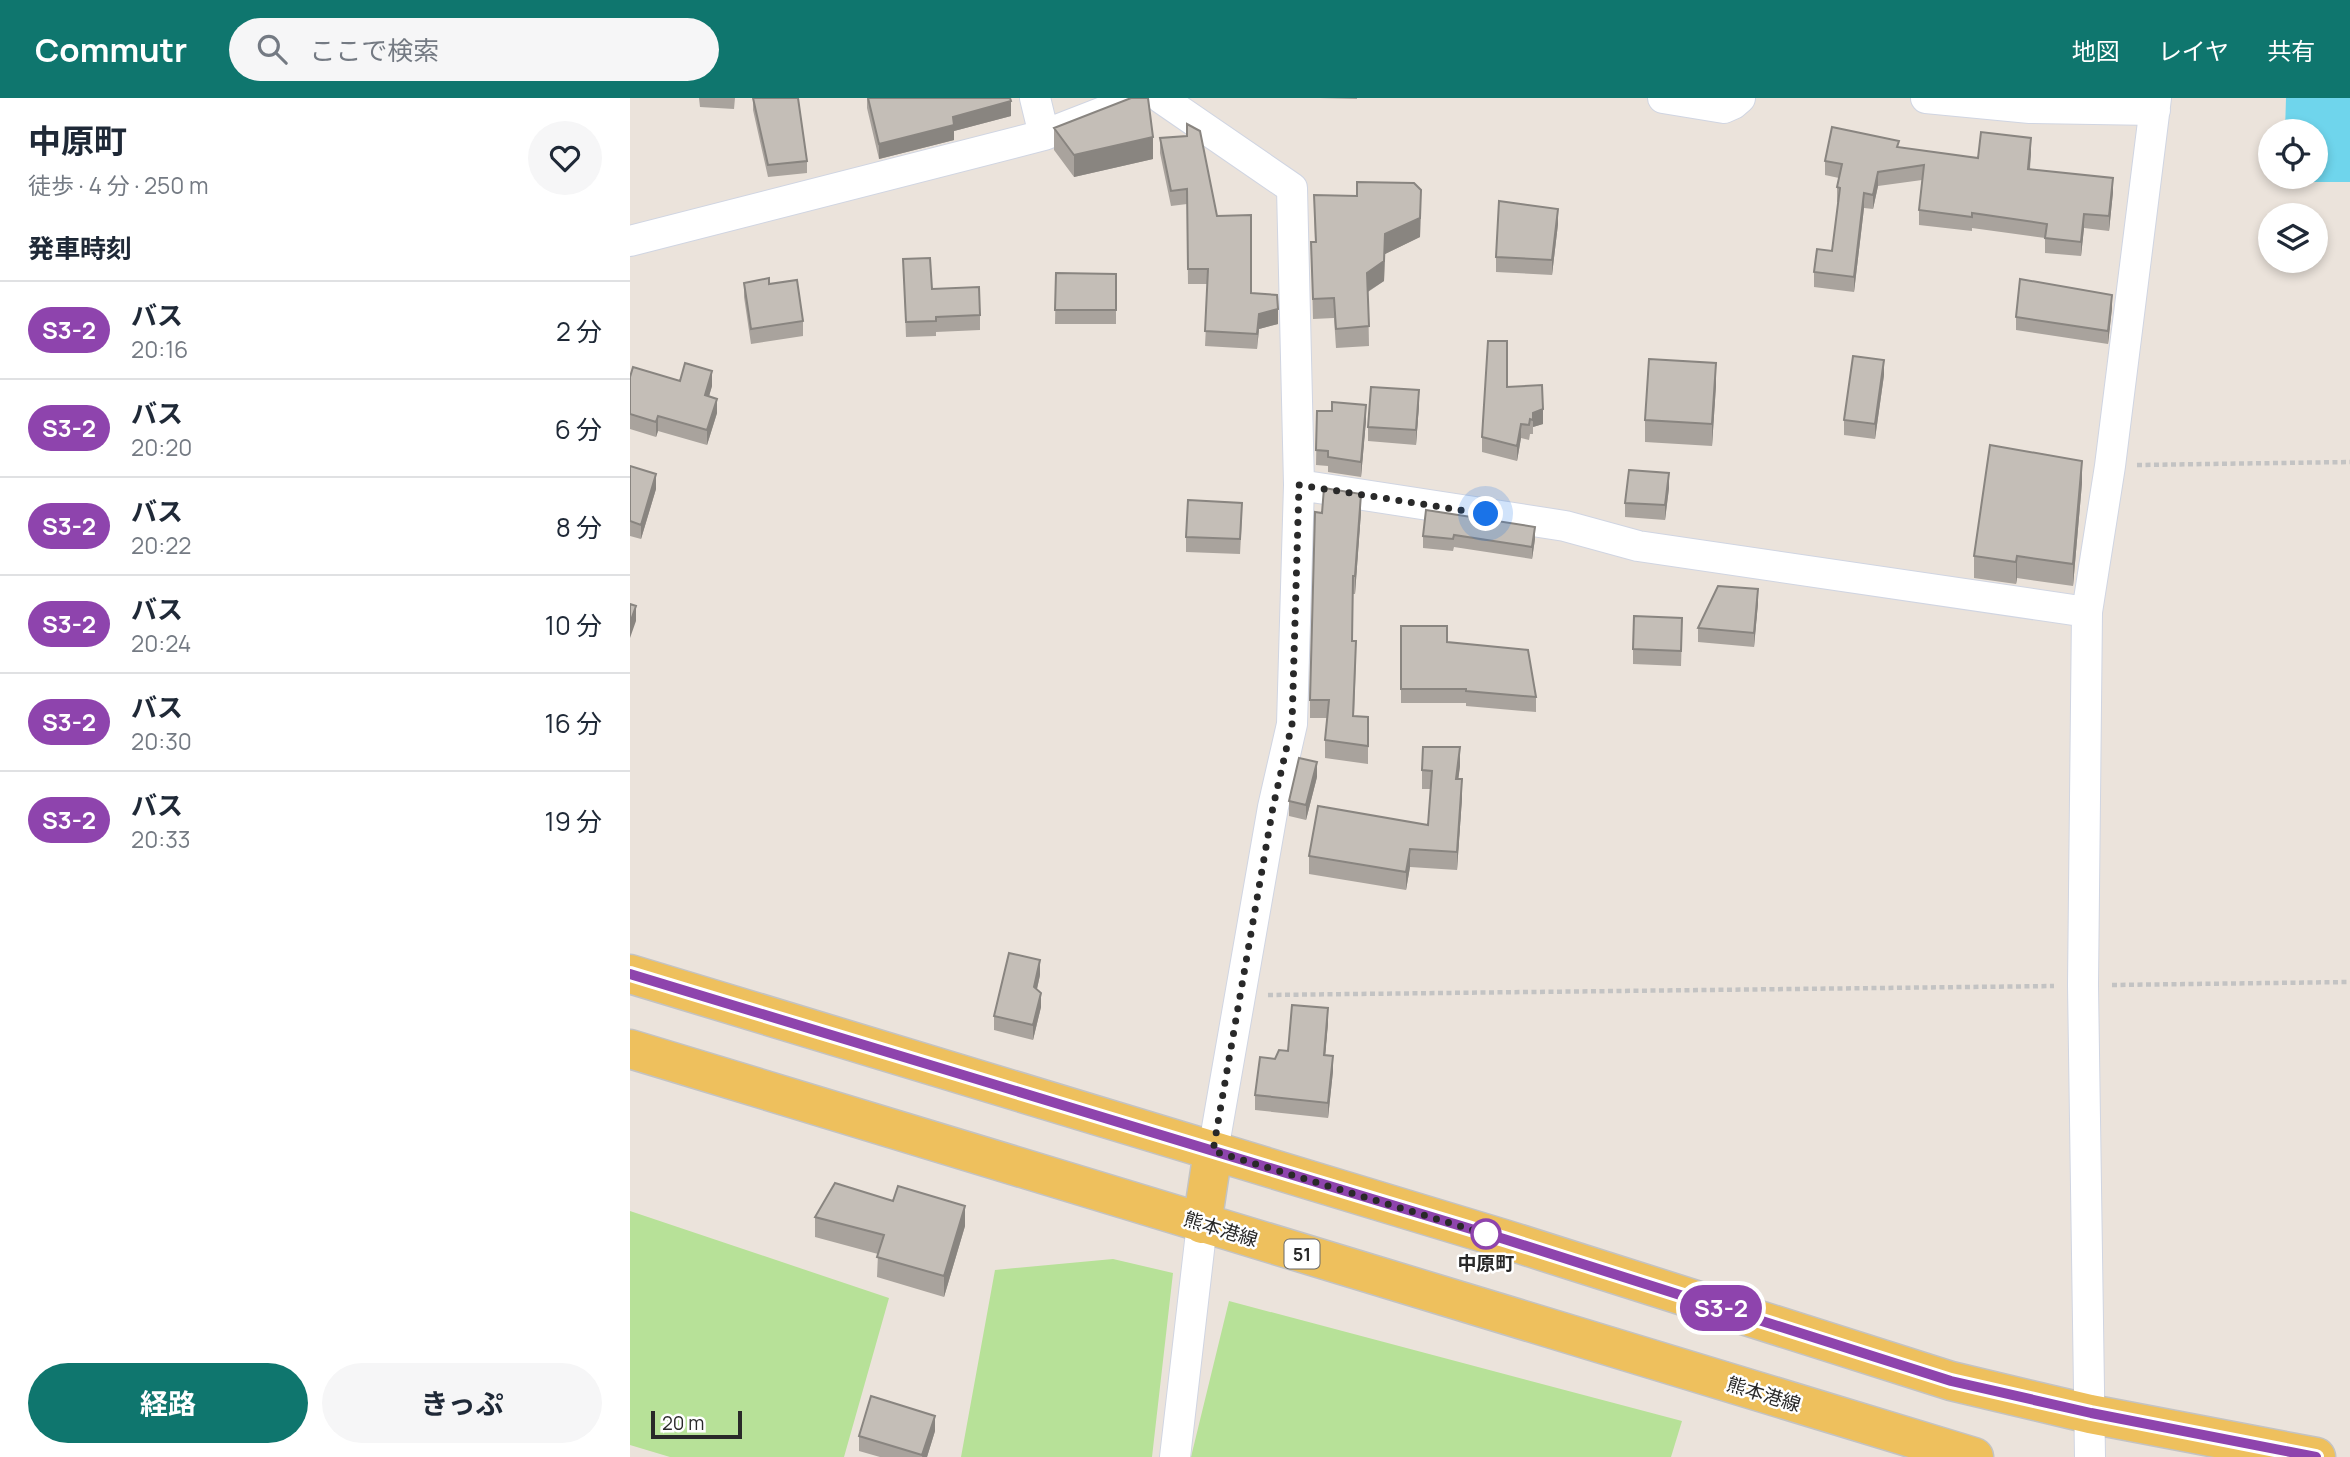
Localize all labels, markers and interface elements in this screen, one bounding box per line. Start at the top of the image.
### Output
search box [229,18,719,81]
text: Commutr [35,27,187,72]
icon: search [253,30,291,68]
text: ここで検索 [309,32,439,68]
text: 地図 [2072,34,2120,67]
text: レイヤ [2158,34,2229,67]
text: 共有 [2267,34,2315,67]
text: 中原町 [28,118,127,163]
map controls [2258,119,2328,273]
button: locate [2258,119,2328,189]
button: heart [528,121,602,195]
text: 徒歩 · 4 分 · 250 m [28,169,209,201]
button: layers [2258,203,2328,273]
text: 発車時刻 [28,230,132,266]
text: バス [131,297,183,333]
text: S3-2 [42,313,96,346]
text: 2 分 [556,313,602,349]
text: 20:16 [131,333,188,365]
text: バス [131,395,183,431]
text: S3-2 [42,411,96,444]
text: 6 分 [555,411,602,447]
text: 20:20 [131,431,192,463]
text: バス [131,493,183,529]
your location [1468,496,1503,531]
text: S3-2 [42,509,96,542]
text: 8 分 [556,509,602,545]
text: 20:22 [131,529,191,561]
text: バス [131,591,183,627]
text: S3-2 [42,607,96,640]
text: 10 分 [545,607,602,643]
text: 20:24 [131,627,191,659]
text: バス [131,689,183,725]
text: S3-2 [42,705,96,738]
text: 16 分 [545,705,602,741]
text: 20:30 [131,725,192,757]
text: バス [131,787,183,823]
text: S3-2 [42,803,96,836]
text: 19 分 [545,803,602,839]
text: 20:33 [131,823,191,855]
street label: 熊本港線 [1181,1205,1261,1253]
marker: 中原町 [1471,1219,1501,1249]
road number: 51 [1284,1240,1320,1268]
place label: 中原町 [1457,1250,1515,1276]
line badge: S3-2 [1672,1285,1770,1331]
text: S3-2 [1694,1291,1748,1324]
button: 経路 [28,1363,308,1443]
button: きっぷ [322,1363,602,1443]
street label: 熊本港線 [1724,1370,1804,1418]
scale bar [651,1408,742,1440]
text: 20 m [662,1410,704,1436]

